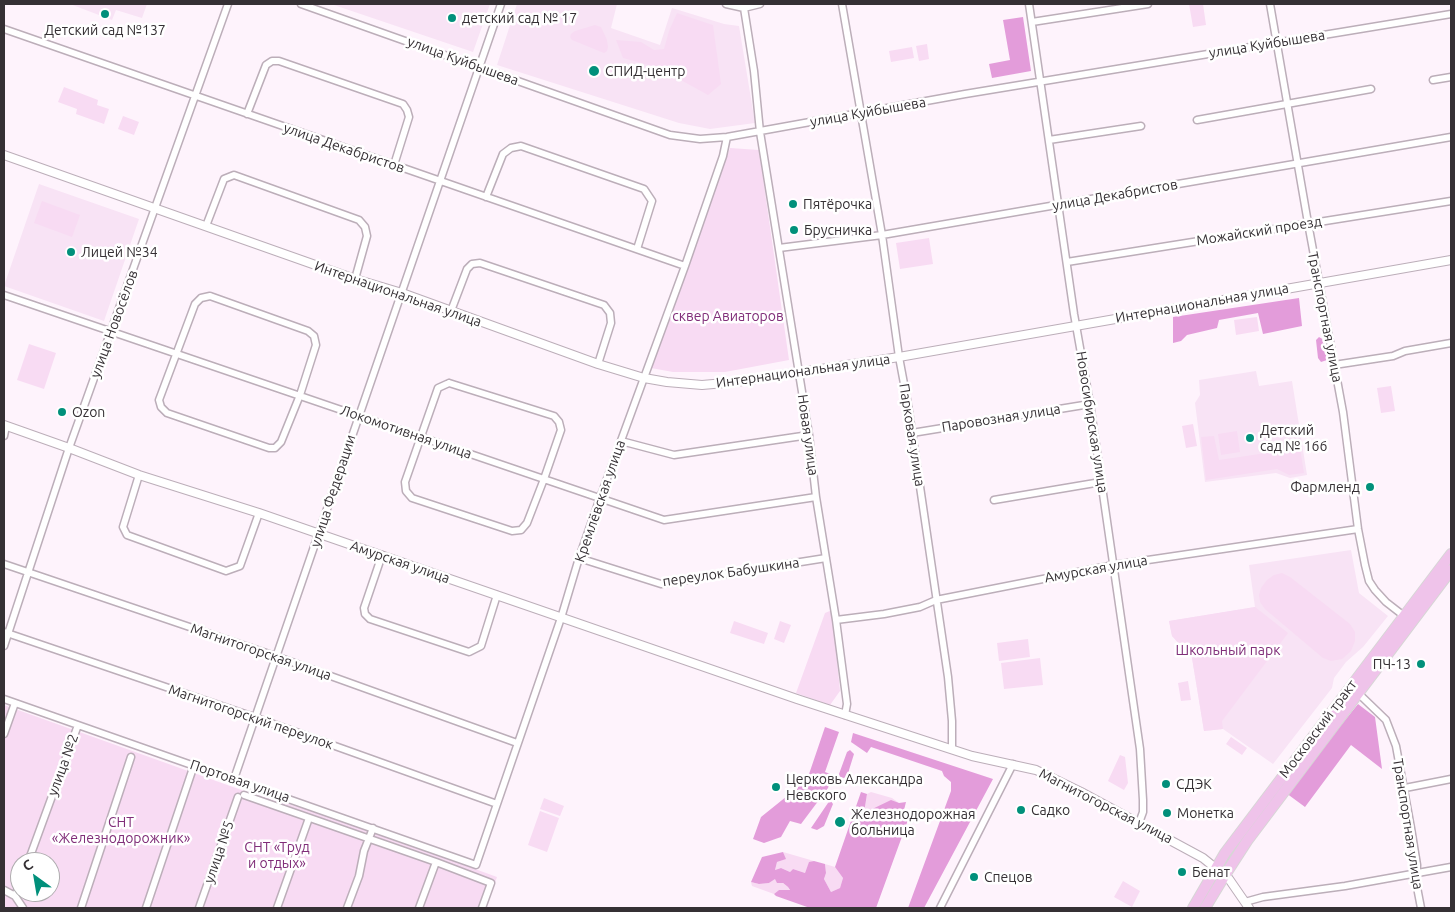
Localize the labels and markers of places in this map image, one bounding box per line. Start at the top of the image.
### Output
marker: Детский сад №137 [99,8,111,20]
place label: детский сад № 17 [462,10,577,26]
marker: детский сад № 17 [446,12,458,24]
place label: Детский сад №137 [44,22,166,38]
place label: СПИД-центр [605,63,685,79]
marker: СПИД-центр [587,64,601,78]
place label: Пятёрочка [803,196,872,212]
marker: Пятёрочка [787,198,799,210]
place label: Брусничка [804,222,872,238]
marker: Брусничка [788,224,800,236]
place label: Лицей №34 [81,244,158,260]
marker: Лицей №34 [65,246,77,258]
place label: Ozon [72,404,105,420]
marker: Ozon [56,406,68,418]
place label: Детский сад № 166 [1260,422,1327,454]
marker: Детский сад № 166 [1244,432,1256,444]
place label: Фармленд [1290,479,1360,495]
marker: Фармленд [1364,481,1376,493]
place label: ПЧ-13 [1373,656,1411,672]
marker: ПЧ-13 [1415,658,1427,670]
place label: Церковь Александра Невского [786,771,923,804]
place label: СДЭК [1176,776,1212,792]
marker: СДЭК [1160,778,1172,790]
marker: Церковь Александра Невского [770,781,782,793]
place label: Садко [1031,802,1070,818]
marker: Садко [1015,804,1027,816]
place label: Монетка [1177,805,1234,821]
place label: Железнодорожная больница [851,806,975,839]
marker: Монетка [1161,807,1173,819]
marker: Железнодорожная больница [833,815,847,829]
place label: Бенат [1192,864,1230,880]
marker: Бенат [1176,866,1188,878]
place label: Спецов [984,869,1032,885]
marker: Спецов [968,871,980,883]

